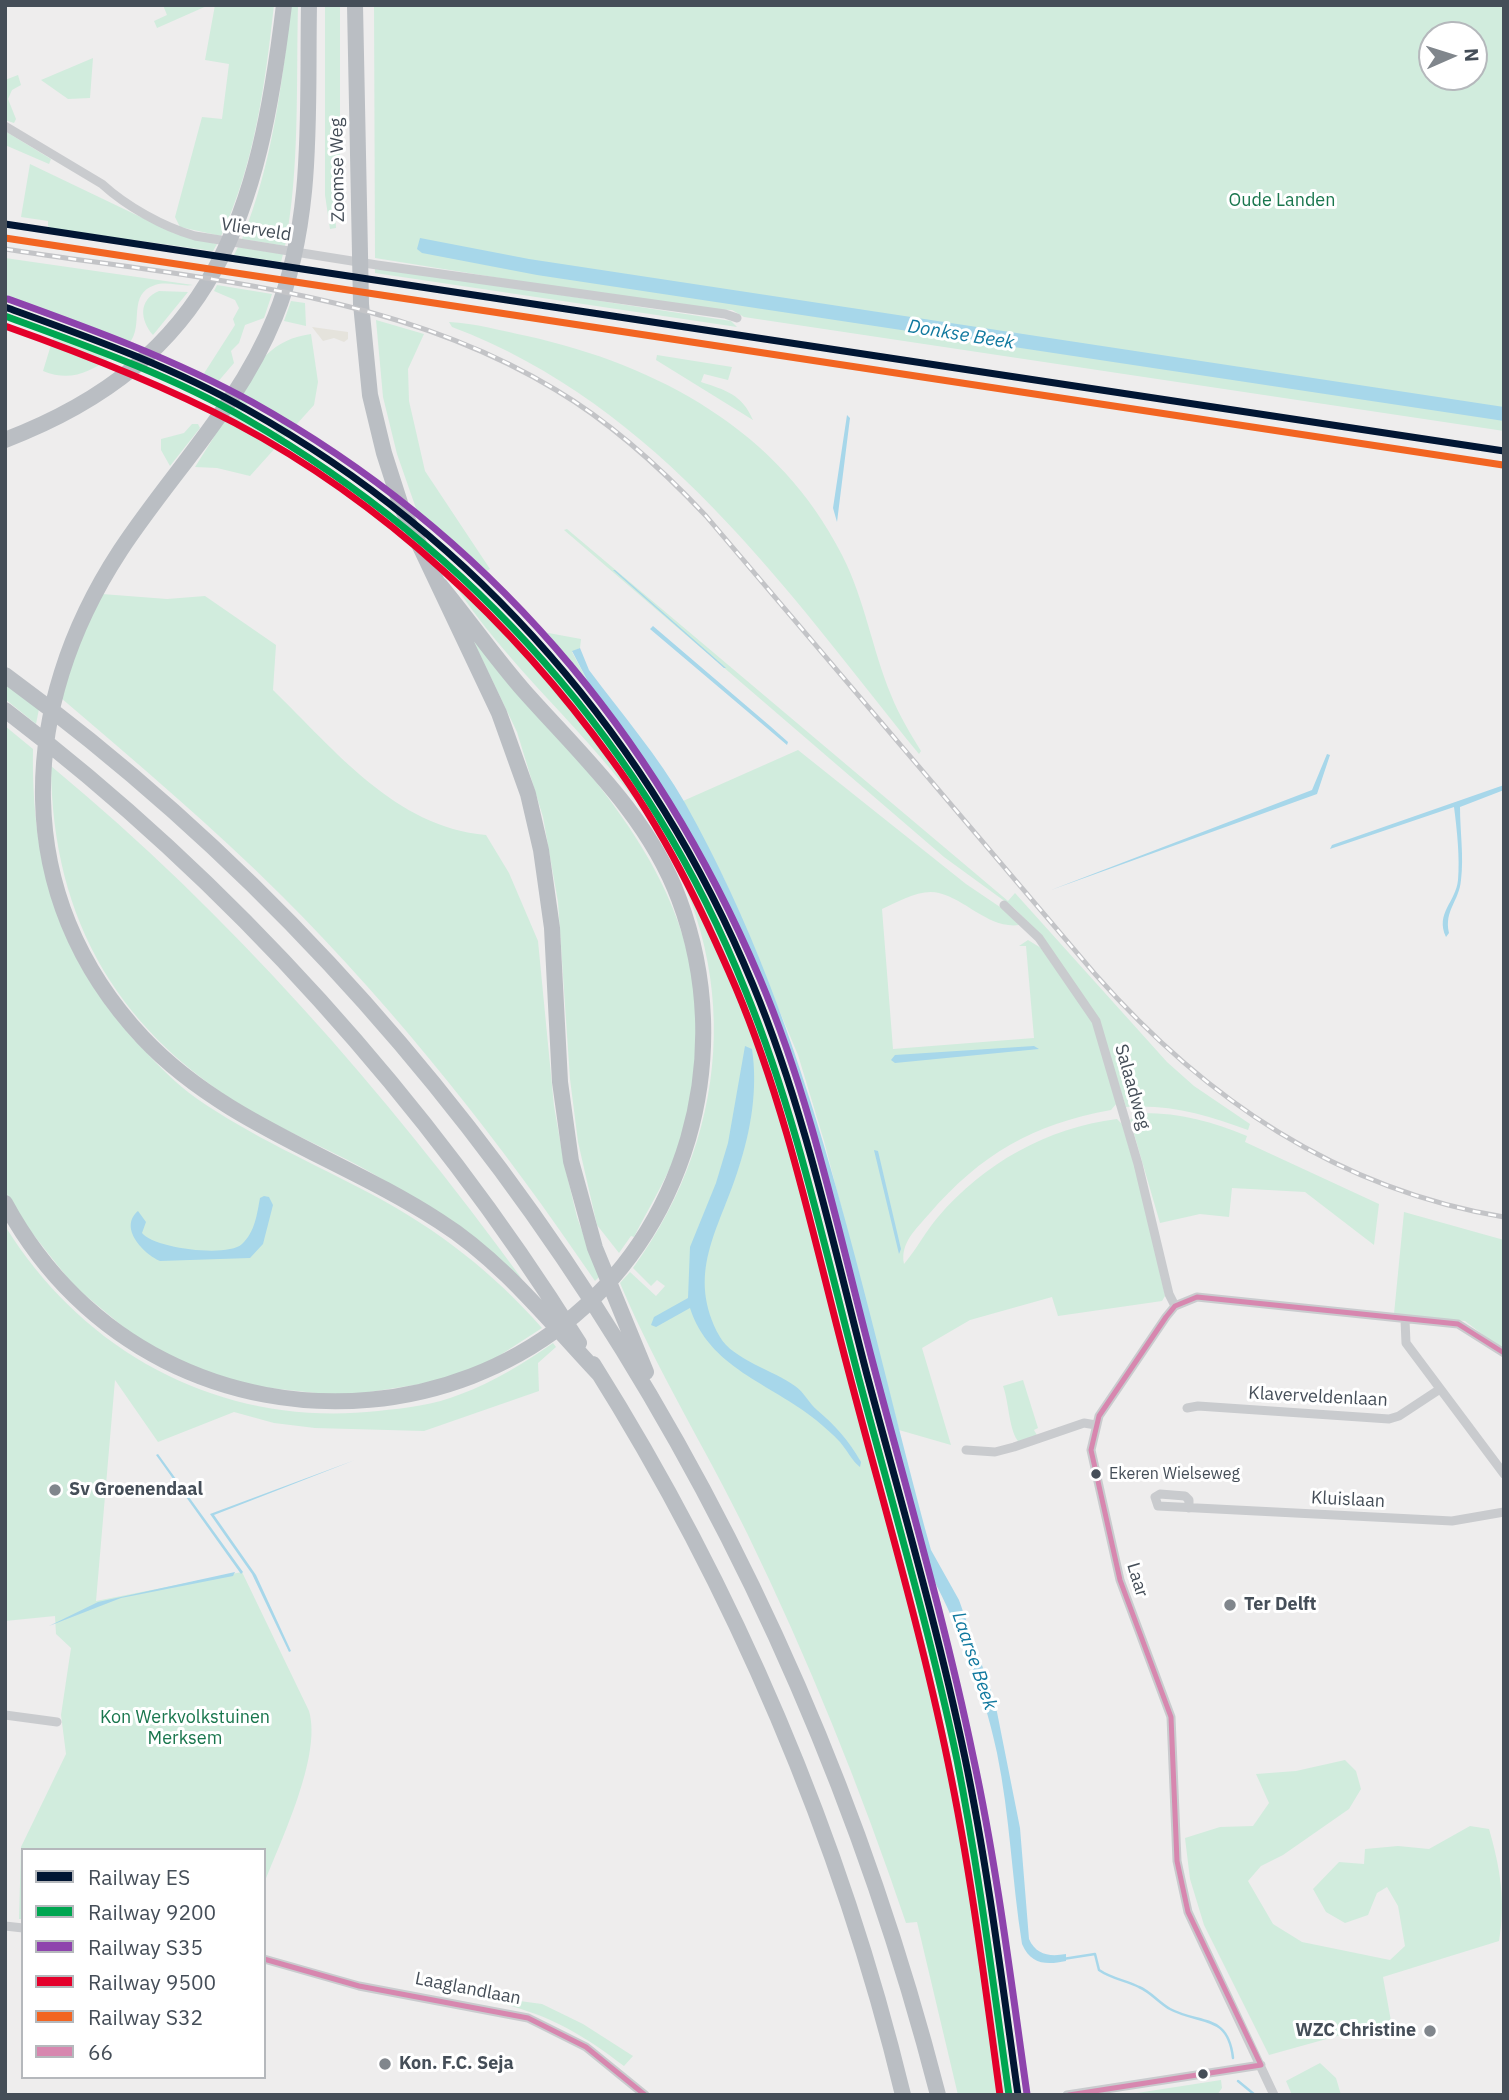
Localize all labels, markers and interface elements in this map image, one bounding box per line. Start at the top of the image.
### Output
north arrow [1418,21,1488,91]
text: N [1460,47,1484,62]
street label: Zoomse Weg [326,118,350,222]
park label: Oude Landen [1229,190,1335,212]
street label: Vlierveld [219,214,293,246]
water label: Donkse Beek [906,315,1016,355]
street label: Salaadweg [1110,1042,1154,1132]
street label: Klaverveldenlaan [1248,1383,1388,1411]
place label: Ekeren Wielseweg [1109,1464,1240,1484]
marker: Ekeren Wielseweg [1089,1467,1103,1481]
place label: Sv Groenendaal [69,1479,203,1501]
marker: Sv Groenendaal [47,1482,63,1498]
street label: Kluislaan [1310,1487,1386,1513]
street label: Laar [1122,1560,1152,1600]
place label: Ter Delft [1244,1594,1316,1616]
marker: Ter Delft [1222,1597,1238,1613]
water label: Laarse Beek [947,1609,1001,1713]
park label: Kon Werkvolkstuinen Merksem [100,1707,270,1750]
legend [21,1848,266,2079]
text: Railway ES [88,1863,190,1891]
text: Railway 9200 [88,1898,216,1926]
text: Railway S35 [88,1933,203,1961]
text: Railway 9500 [88,1968,216,1996]
street label: Laaglandlaan [413,1968,523,2010]
text: Railway S32 [88,2003,203,2031]
place label: WZC Christine [1295,2020,1416,2042]
marker: WZC Christine [1422,2023,1438,2039]
text: 66 [88,2038,113,2066]
place label: Kon. F.C. Seja [399,2053,514,2075]
marker: Kon. F.C. Seja [377,2056,393,2072]
unlabelled marker [1196,2067,1210,2081]

